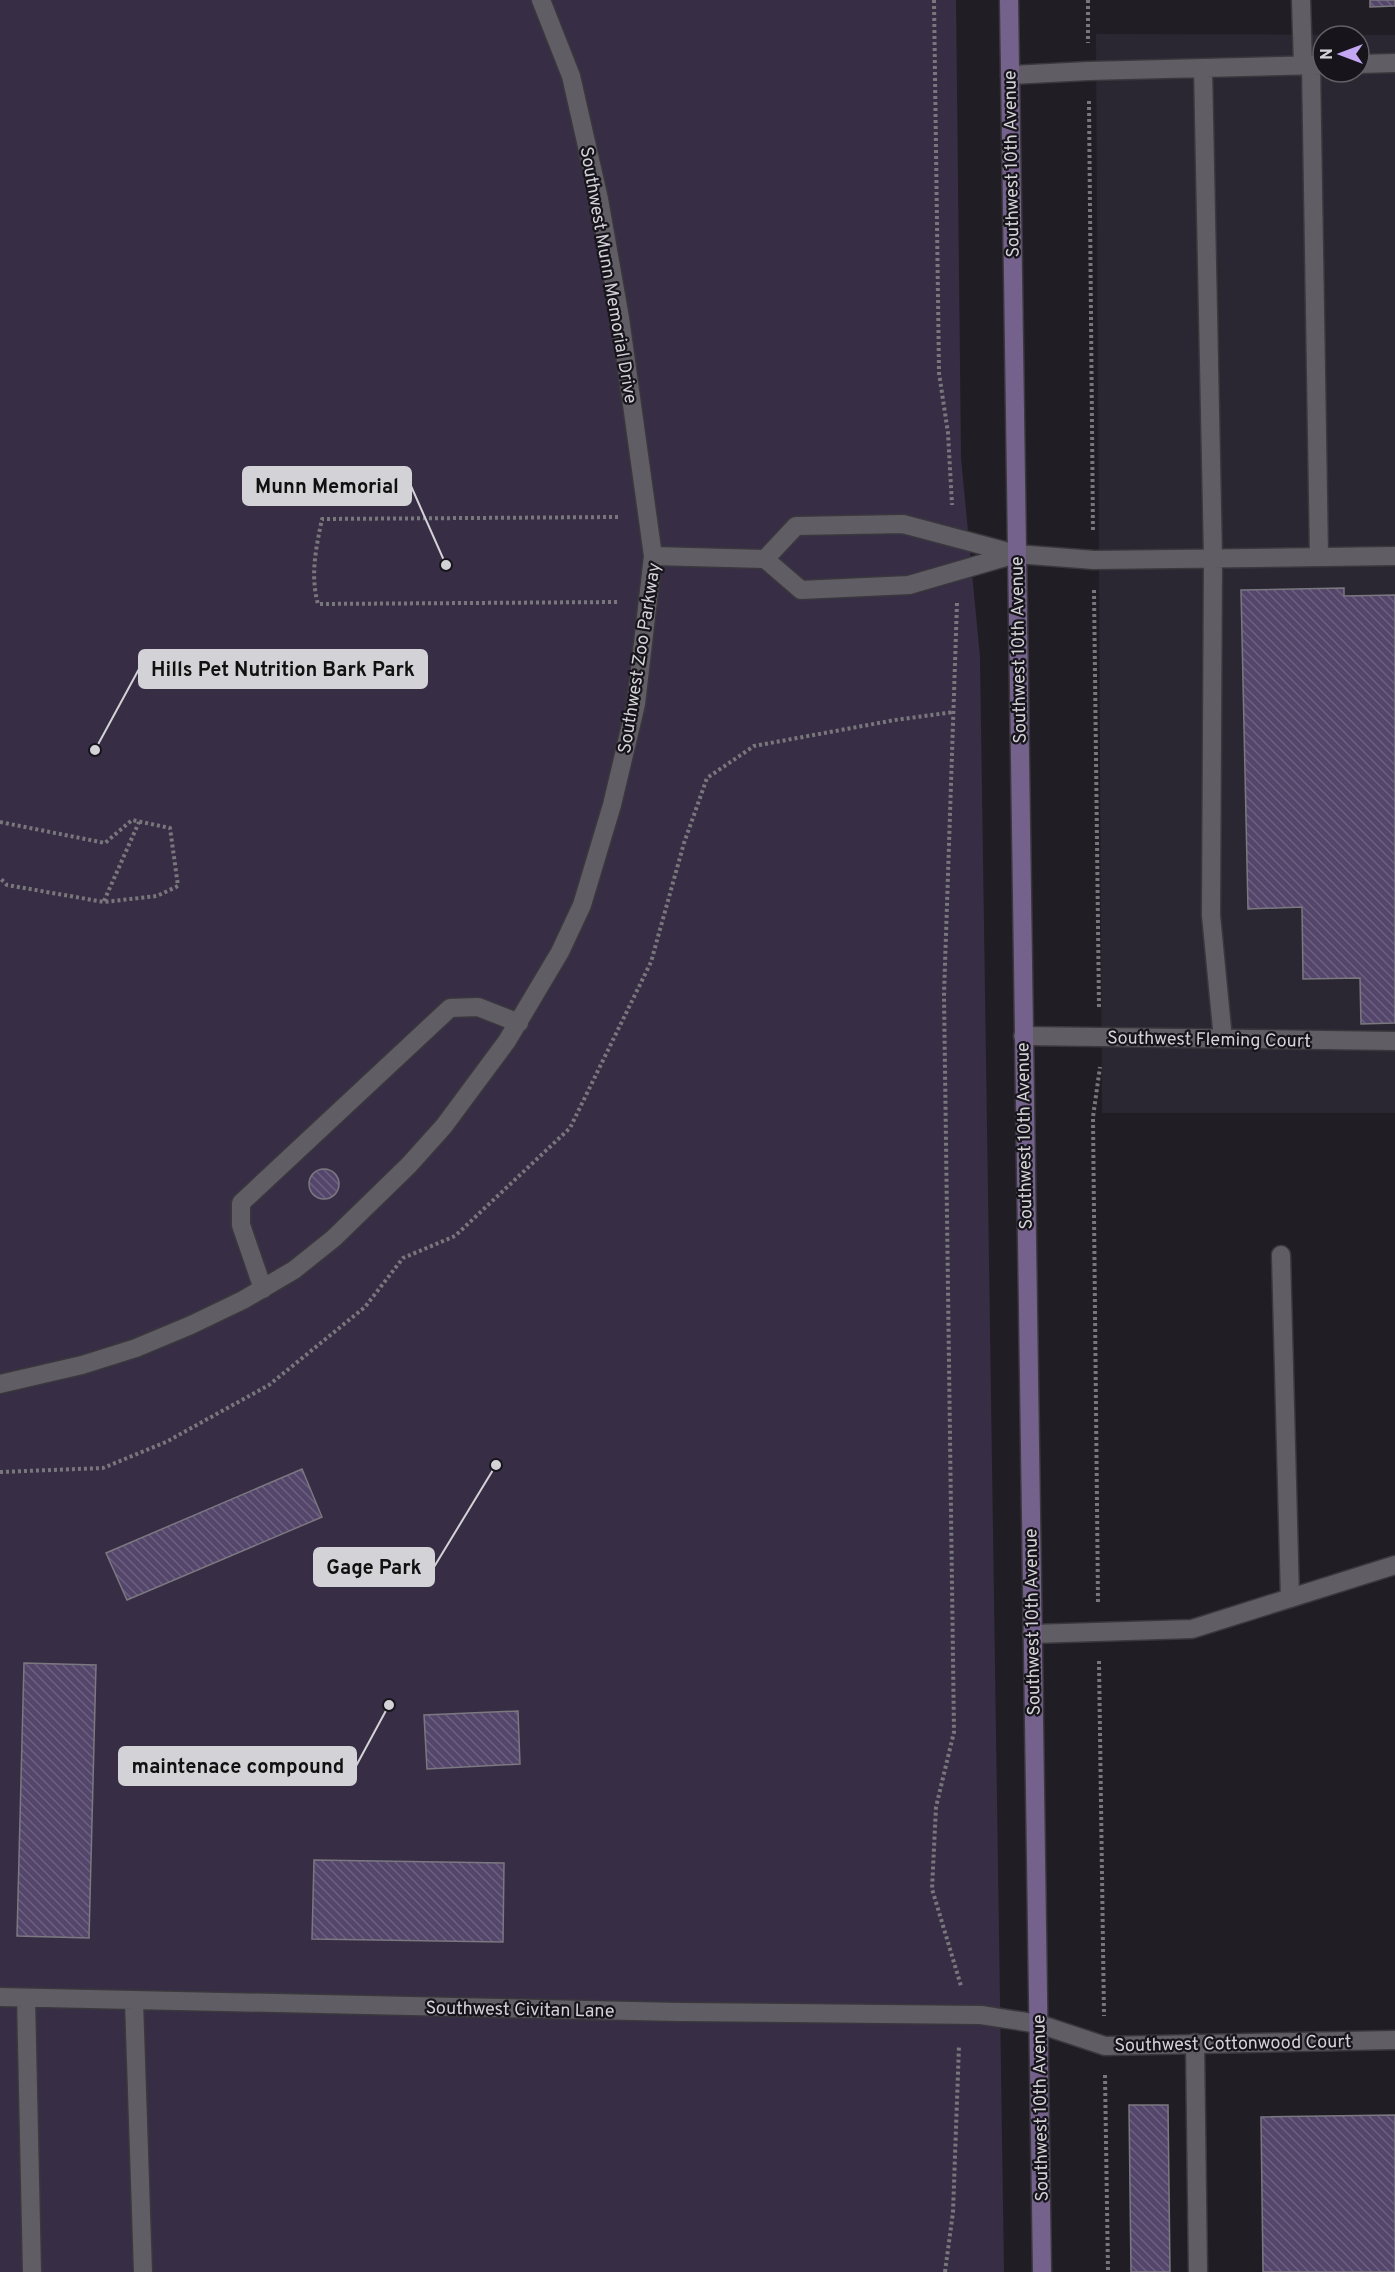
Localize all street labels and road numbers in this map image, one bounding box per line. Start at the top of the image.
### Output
street label: Southwest 10th Avenue [999,70,1026,258]
street label: Southwest Munn Memorial Drive [574,145,641,405]
street label: Southwest 10th Avenue [1006,556,1033,744]
street label: Southwest Zoo Parkway [614,561,667,755]
street label: Southwest Fleming Court [1107,1027,1311,1054]
street label: Southwest 10th Avenue [1012,1042,1039,1230]
street label: Southwest 10th Avenue [1020,1528,1047,1716]
street label: Southwest Civitan Lane [425,1997,615,2024]
street label: Southwest 10th Avenue [1028,2014,1055,2202]
street label: Southwest Cottonwood Court [1114,2031,1352,2058]

